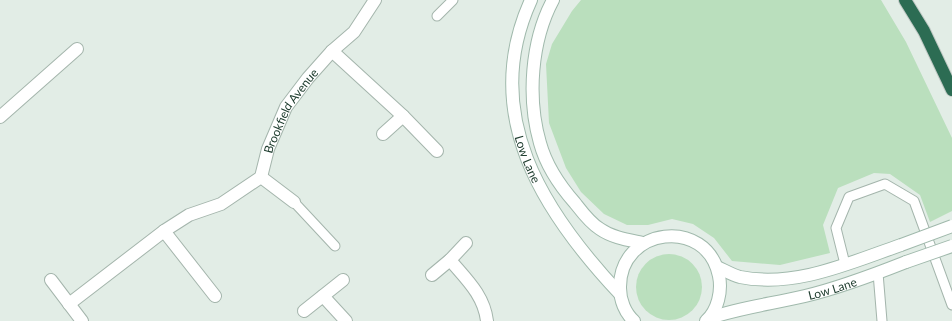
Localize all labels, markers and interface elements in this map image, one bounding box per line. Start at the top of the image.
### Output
street label: Brookfield Avenue [260,65,321,155]
street label: Low Lane [512,134,544,185]
street label: Low Lane [807,274,859,302]

